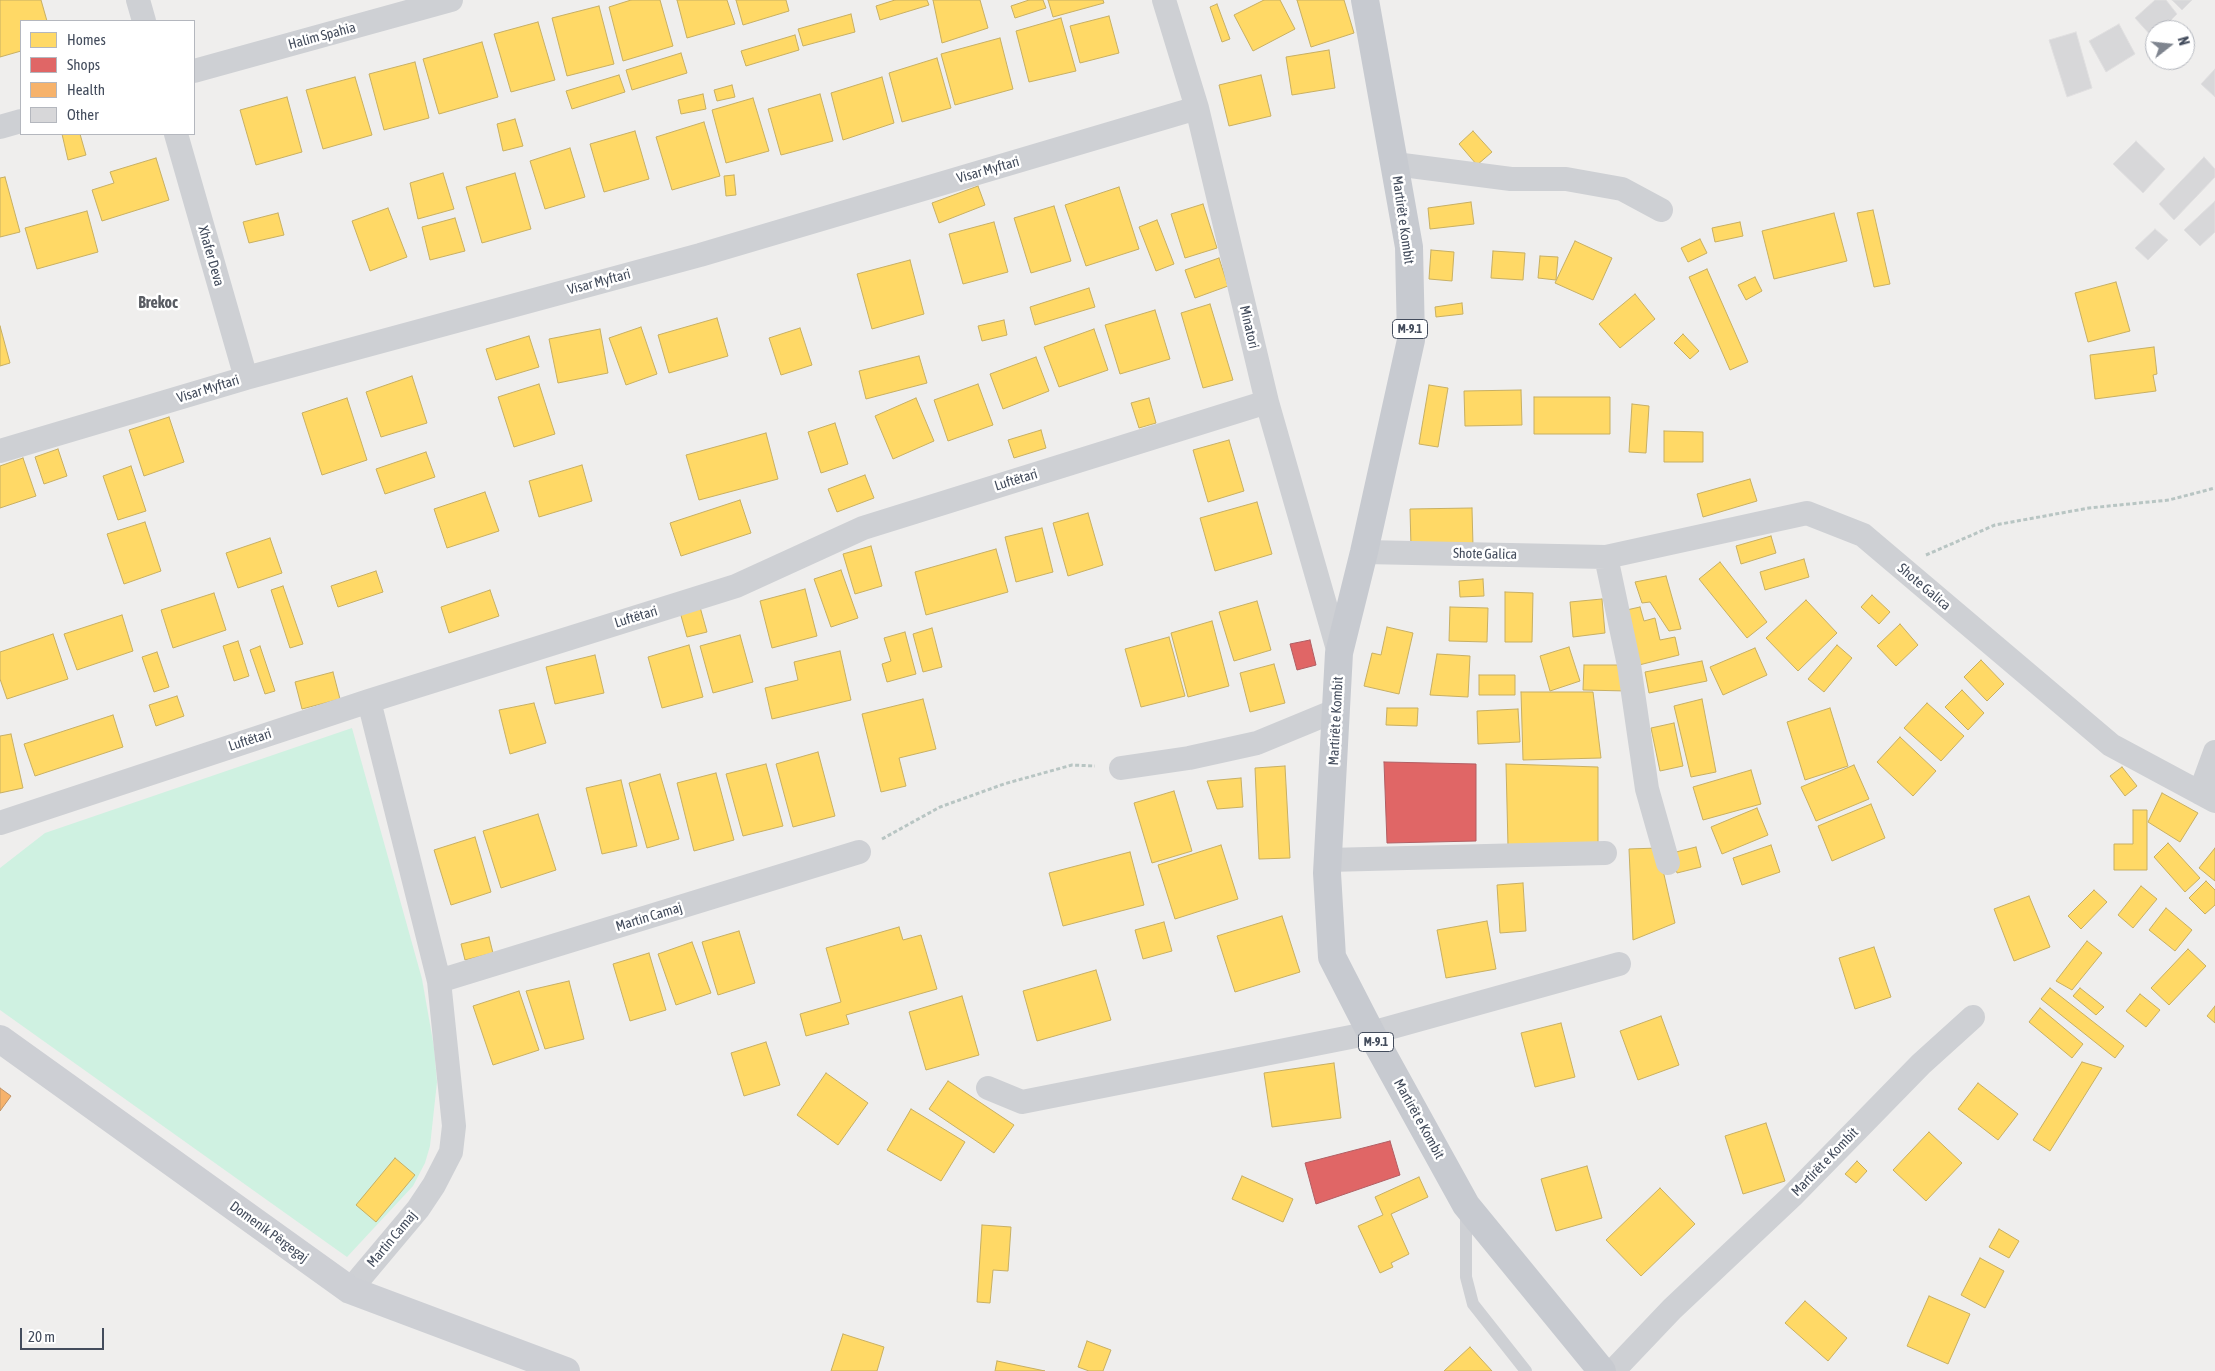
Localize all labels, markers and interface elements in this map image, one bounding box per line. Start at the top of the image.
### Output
street label: Halim Spahia [286,19,358,53]
legend [20,20,195,135]
north arrow [2145,20,2195,70]
text: Homes [67,31,106,48]
text: N [2175,35,2192,47]
text: Shops [67,56,100,73]
text: Health [67,81,105,98]
text: Other [67,106,99,123]
street label: Visar Myftari [955,153,1021,187]
street label: Martirët e Kombit [1388,175,1418,265]
street label: Xhafer Deva [194,224,228,288]
street label: Visar Myftari [566,266,632,298]
district label: Brekoc [138,293,178,313]
street label: Minatori [1236,304,1262,350]
road number: M-9.1 [1392,320,1428,338]
street label: Visar Myftari [175,372,241,406]
street label: Luftëtari [992,466,1040,494]
street label: Shote Galica [1453,545,1517,563]
street label: Shote Galica [1894,560,1954,614]
street label: Luftëtari [612,603,660,631]
street label: Martirët e Kombit [1325,676,1347,766]
street label: Luftëtari [226,725,274,755]
street label: Martin Camaj [614,899,684,935]
road number: M-9.1 [1358,1032,1394,1052]
street label: Martirët e Kombit [1390,1076,1448,1162]
street label: Martirët e Kombit [1788,1124,1862,1200]
street label: Domenik Përgegaj [226,1198,312,1266]
street label: Martin Camaj [364,1207,420,1271]
scale bar [22,1318,106,1350]
text: 20 m [28,1328,55,1345]

